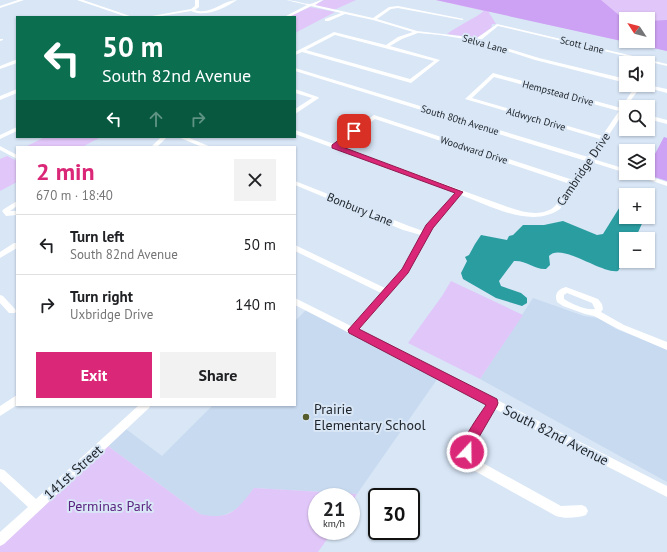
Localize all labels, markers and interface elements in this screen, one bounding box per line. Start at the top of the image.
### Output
north arrow [619,12,655,48]
map controls [619,12,655,268]
text: 50 m [102,28,163,65]
street label: Selva Lane [461,31,509,57]
icon: left [36,32,88,84]
street label: Scott Lane [559,33,605,57]
button: sound [619,56,655,92]
text: South 82nd Avenue [102,64,251,87]
street label: Hempstead Drive [521,77,595,109]
button: search [619,100,655,136]
street label: South 80th Avenue [419,102,501,138]
street label: Aldwych Drive [505,104,567,134]
icon: left [103,108,125,130]
icon: ahead [145,108,167,130]
icon: right [187,108,209,130]
pin [337,114,371,148]
icon: arrive [343,120,365,142]
street label: Cambridge Drive [553,129,613,209]
street label: Woodward Drive [439,133,509,167]
button: layers [619,144,655,180]
text: 2 min [36,156,95,187]
button: close [234,159,276,201]
text: 670 m · 18:40 [36,187,113,204]
button: + [619,188,655,224]
street label: Bonbury Lane [325,189,395,229]
text: Turn left [70,227,124,246]
button: − [619,232,655,268]
icon: left [36,234,58,256]
text: 50 m [243,235,276,254]
text: South 82nd Avenue [70,246,178,263]
text: Turn right [70,287,133,306]
icon: right [36,294,58,316]
text: 140 m [235,295,276,314]
text: Uxbridge Drive [70,306,153,323]
button: Exit [36,352,152,398]
button: Share [160,352,276,398]
place label: Prairie Elementary School [314,400,426,434]
street label: South 82nd Avenue [500,401,612,469]
marker: Prairie Elementary School [301,412,311,422]
position arrow [446,431,488,473]
street label: 141st Street [40,441,106,503]
speed limit sign: 30 [368,488,420,540]
text: 21 [323,496,345,522]
park label: Perminas Park [68,497,152,515]
text: km/h [323,517,345,530]

